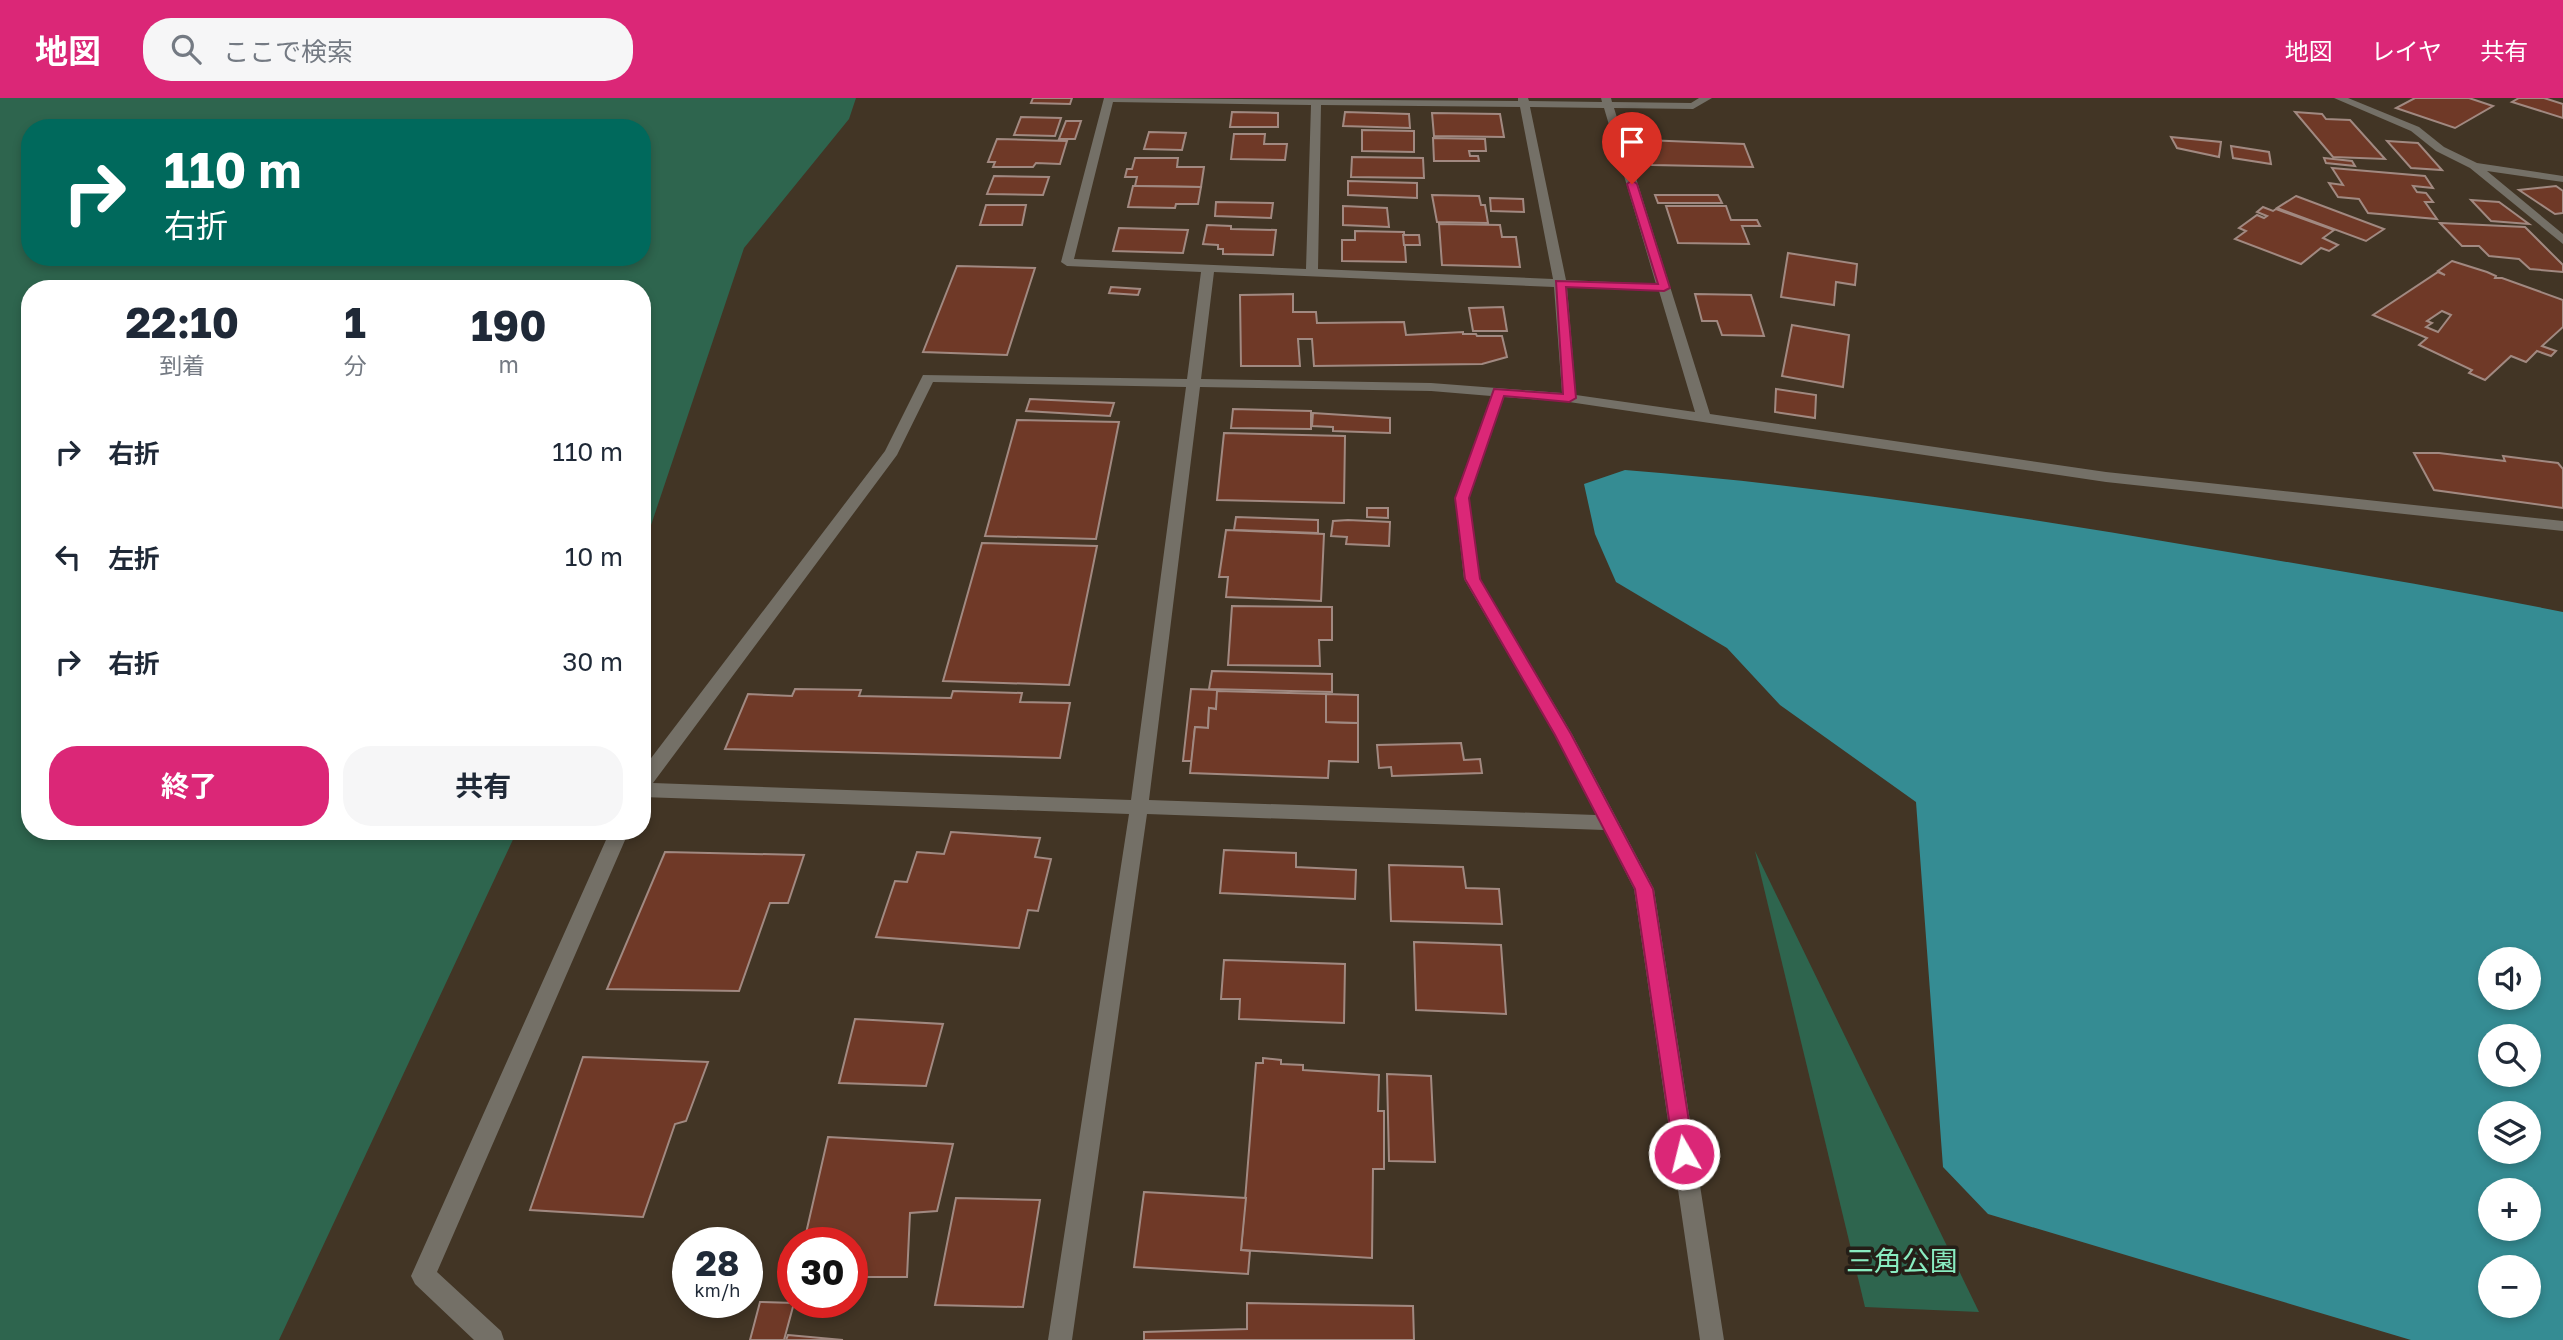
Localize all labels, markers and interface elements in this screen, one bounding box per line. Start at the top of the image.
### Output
search box [143,18,633,81]
icon: search [167,30,205,68]
text: 地図 [35,31,101,70]
text: ここで検索 [223,36,353,67]
text: 地図 [2285,36,2333,65]
text: レイヤ [2371,36,2442,65]
text: 共有 [2480,36,2528,65]
pin [1602,112,1662,184]
icon: arrive [1613,123,1651,161]
text: 110 m [164,140,301,199]
icon: right [49,147,140,238]
text: 右折 [164,206,228,244]
text: 22:10 [125,297,239,347]
text: 1 [344,297,366,347]
text: 190 [471,300,547,350]
text: m [499,350,519,378]
text: 到着 [159,351,205,379]
text: 分 [344,351,367,379]
icon: right [49,433,87,471]
text: 110 m [552,436,623,467]
text: 右折 [108,438,160,469]
icon: left [49,538,87,576]
text: 10 m [565,541,623,572]
text: 左折 [108,543,160,574]
icon: right [49,643,87,681]
text: 30 m [562,646,623,677]
text: 右折 [108,648,160,679]
button: 終了 [49,746,329,826]
button: 共有 [343,746,623,826]
map controls [2478,947,2541,1318]
button: sound [2478,947,2541,1010]
button: search [2478,1024,2541,1087]
button: layers [2478,1101,2541,1164]
position arrow [1647,1117,1721,1191]
button: + [2478,1178,2541,1241]
speed limit sign: 30 [777,1227,868,1318]
text: 28 [696,1242,739,1284]
park label: 三角公園 [1846,1244,1958,1277]
button: − [2478,1255,2541,1318]
text: km/h [695,1279,740,1301]

